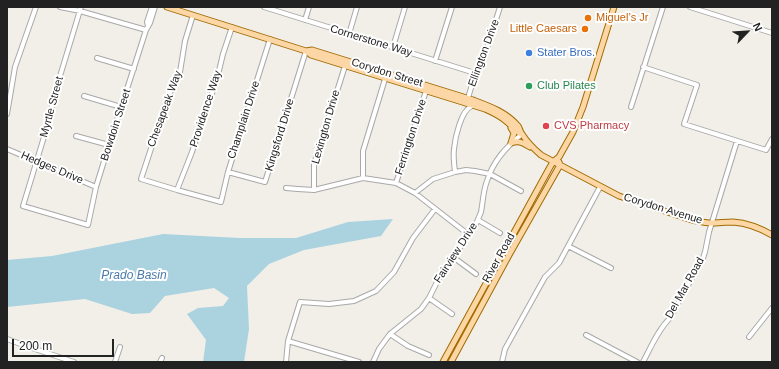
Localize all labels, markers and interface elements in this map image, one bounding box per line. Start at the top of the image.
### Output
place label: Miguel’s Jr [596,11,648,25]
north arrow [727,12,767,52]
marker: Miguel’s Jr [583,13,593,23]
street label: Ellington Drive [466,17,502,89]
text: N [751,21,765,33]
street label: Cornerstone Way [328,22,414,60]
place label: Little Caesars [510,22,577,36]
marker: Little Caesars [580,24,590,34]
place label: Stater Bros. [537,46,595,60]
marker: Stater Bros. [524,48,534,58]
street label: Corydon Street [350,56,424,90]
street label: Chesapeak Way [145,69,185,149]
street label: Providence Way [187,69,225,149]
street label: Myrtle Street [38,75,66,139]
street label: Champlain Drive [225,79,263,161]
place label: Club Pilates [537,79,596,93]
marker: Club Pilates [524,81,534,91]
street label: Bowdoin Street [98,87,134,163]
street label: Lexington Drive [309,88,343,166]
street label: Kingsford Drive [263,97,297,173]
street label: Ferrington Drive [393,97,429,177]
place label: CVS Pharmacy [554,119,629,133]
marker: CVS Pharmacy [541,121,551,131]
street label: Hedges Drive [19,149,85,187]
street label: Corydon Avenue [622,191,704,227]
street label: Fairview Drive [431,220,481,286]
street label: River Road [480,231,518,285]
street label: Del Mar Road [663,255,707,321]
water label: Prado Basin [101,269,167,283]
scale bar [14,331,116,357]
text: 200 m [19,339,52,353]

